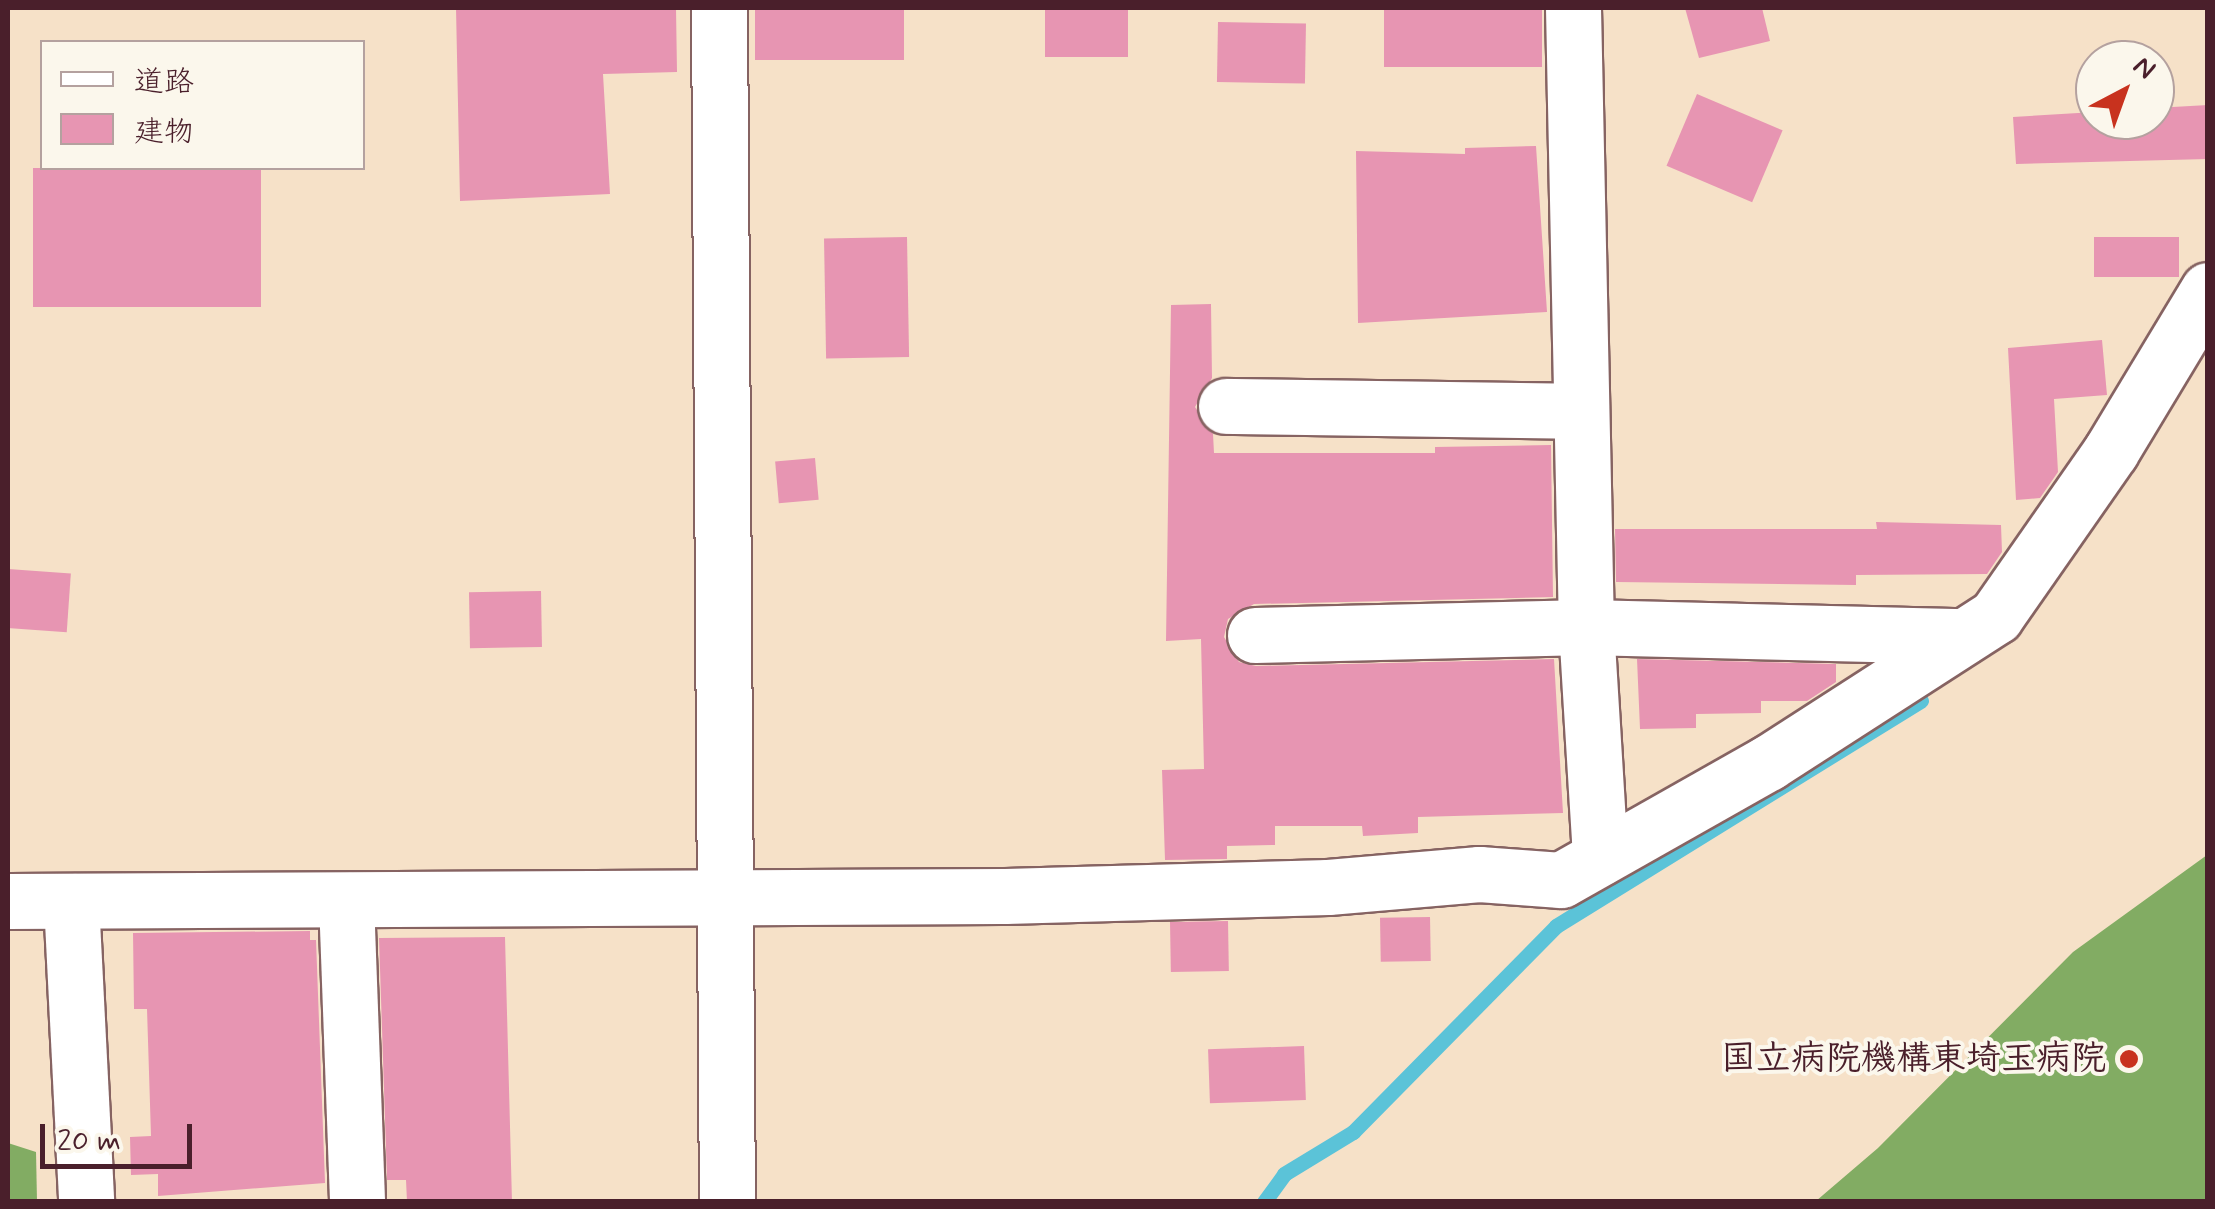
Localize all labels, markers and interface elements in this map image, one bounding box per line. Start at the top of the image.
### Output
legend [40,40,365,170]
north arrow [2075,40,2175,140]
text: N [2125,48,2163,89]
text: 道路 [134,63,194,102]
text: 建物 [134,113,194,152]
place label: 国立病院機構東埼玉病院 [1721,1038,2106,1080]
marker: 国立病院機構東埼玉病院 [2116,1046,2142,1072]
scale bar [45,1104,198,1166]
text: 20 m [57,1122,121,1161]

